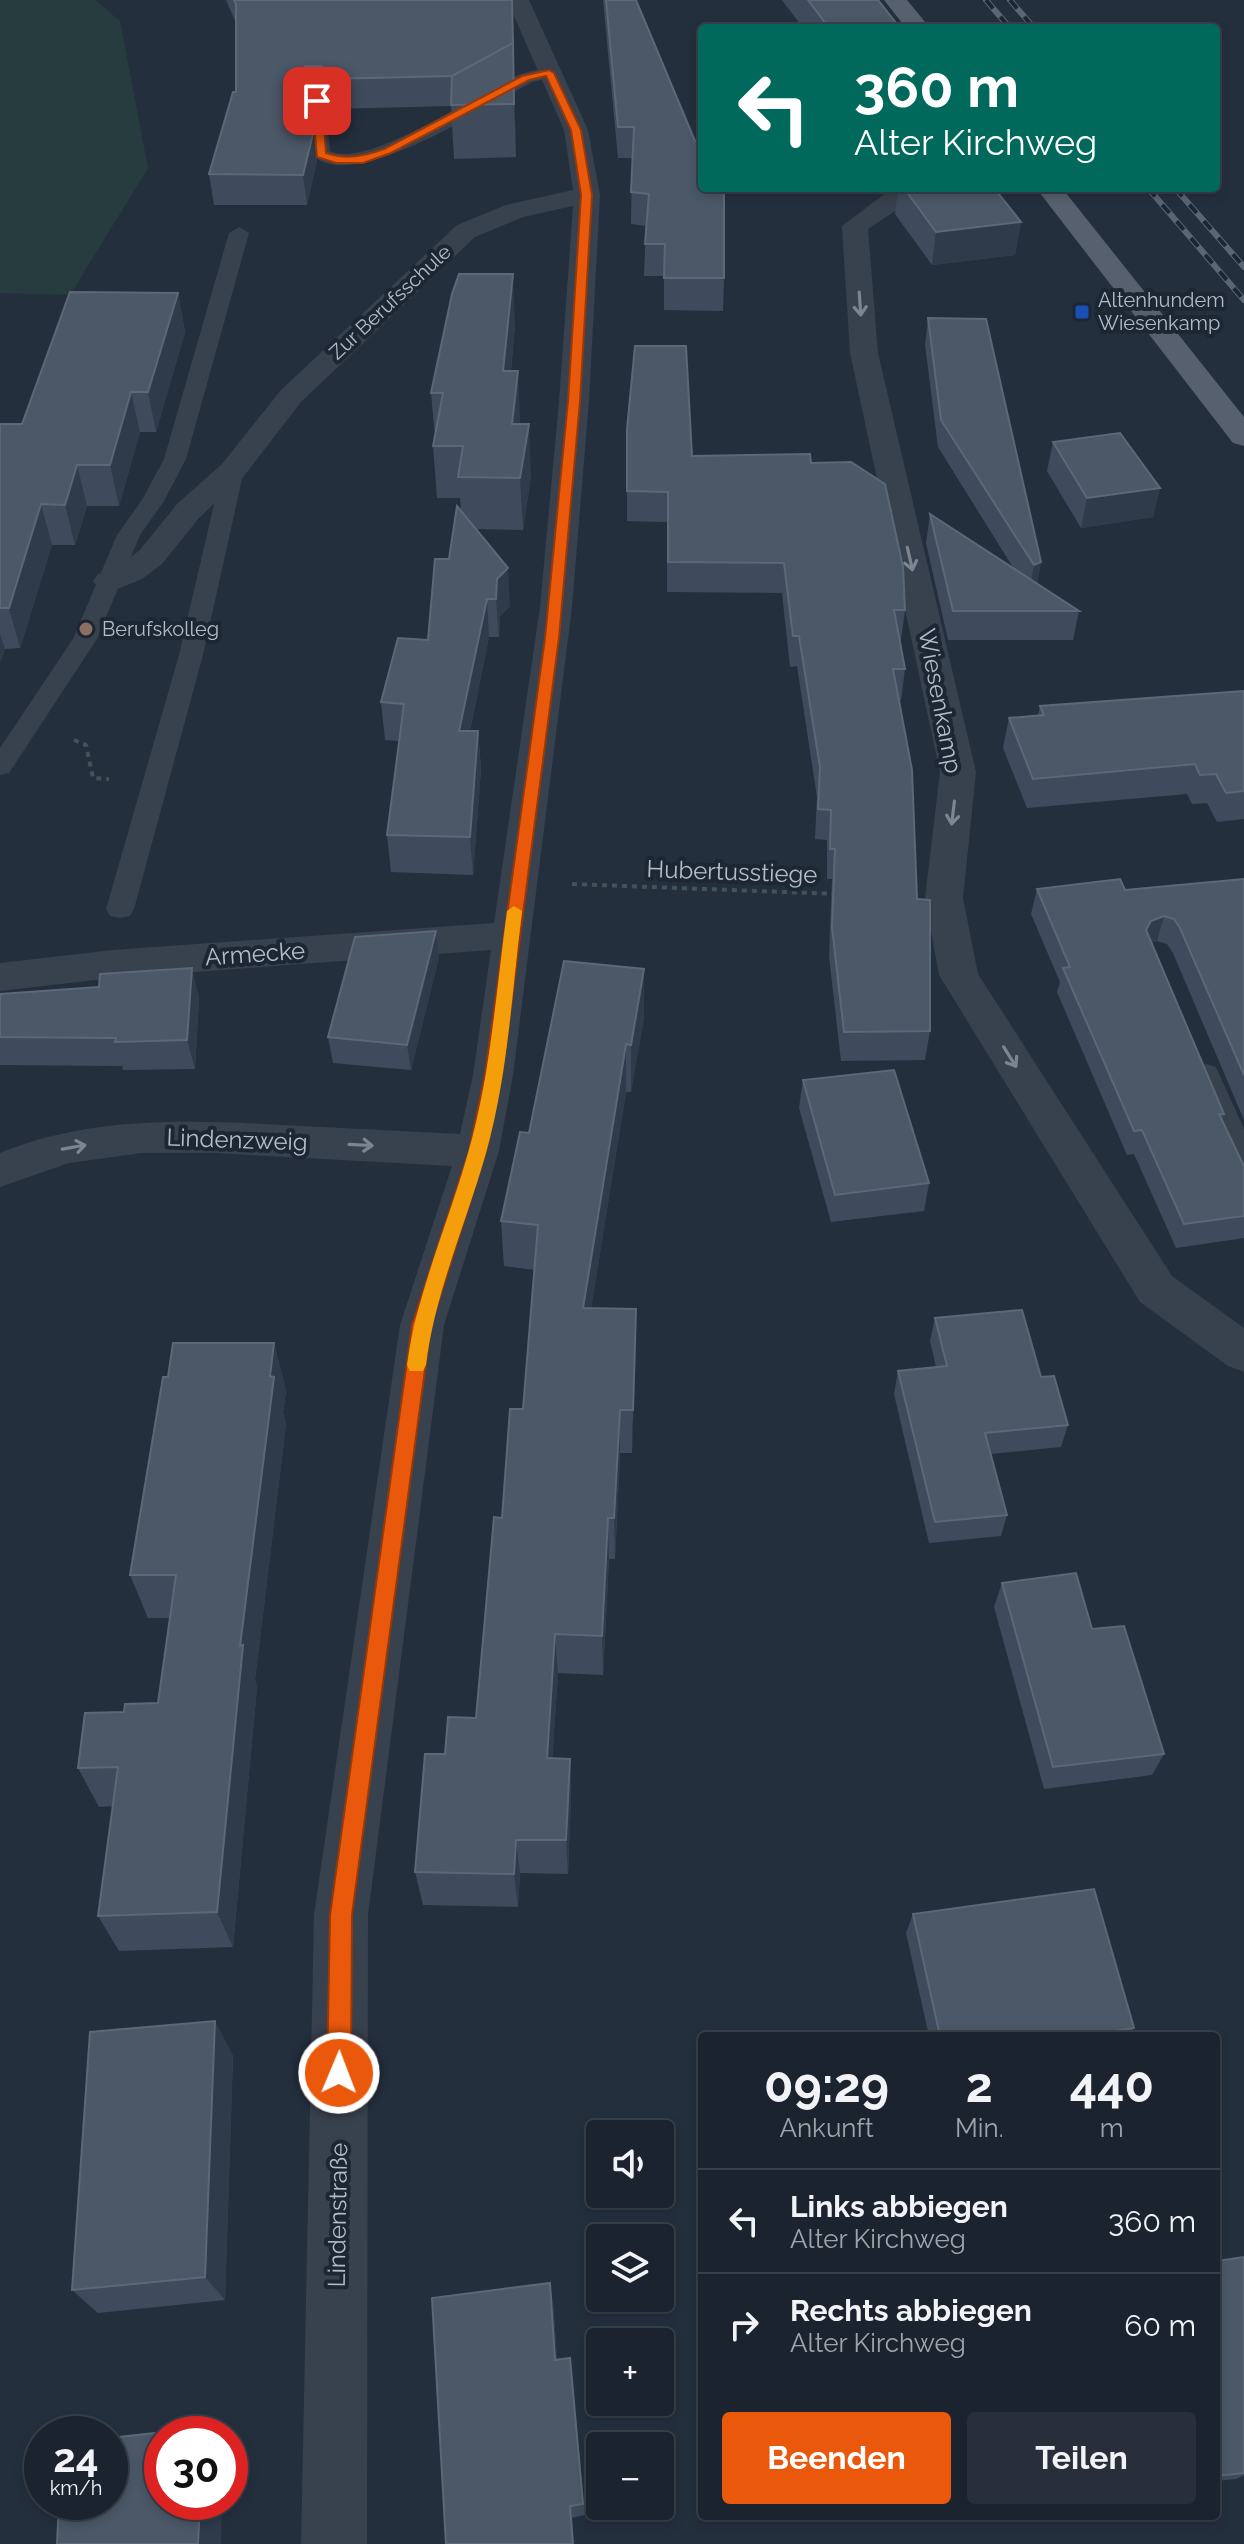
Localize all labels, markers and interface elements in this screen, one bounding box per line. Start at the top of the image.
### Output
text: 360 m [854,54,1019,120]
icon: left [722,56,826,160]
pin [283,67,351,135]
icon: arrive [295,79,339,123]
text: Alter Kirchweg [854,121,1097,163]
street label: Zur Berufsschule [324,239,456,364]
place label: Altenhundem Wiesenkamp [1098,288,1225,335]
one-way arrow [853,290,868,317]
marker: Altenhundem Wiesenkamp [1073,303,1091,321]
one-way arrow [903,546,918,571]
place label: Berufskolleg [102,617,219,641]
marker: Berufskolleg [77,620,95,638]
street label: Wiesenkamp [912,626,969,776]
one-way arrow [946,799,961,826]
street label: Hubertusstiege [646,854,818,889]
street label: Armecke [204,936,306,971]
one-way arrow [1002,1045,1018,1067]
street label: Lindenzweig [166,1123,308,1156]
one-way arrow [60,1138,86,1153]
one-way arrow [347,1138,374,1153]
position arrow [297,2031,381,2115]
text: 09:29 [764,2057,889,2113]
text: 2 [966,2057,993,2113]
text: 440 [1070,2057,1154,2113]
text: Ankunft [779,2113,874,2143]
text: Min. [955,2113,1004,2143]
text: m [1100,2113,1124,2143]
map controls [586,2120,674,2520]
button: sound [586,2120,674,2208]
street label: Lindenstraße [322,2142,353,2288]
text: Links abbiegen [790,2189,1008,2224]
icon: left [722,2199,766,2243]
text: 360 m [1108,2204,1196,2239]
button: layers [586,2224,674,2312]
text: Alter Kirchweg [790,2224,966,2254]
text: Rechts abbiegen [790,2293,1032,2328]
icon: right [722,2303,766,2347]
text: 60 m [1124,2308,1196,2343]
button: + [586,2328,674,2416]
text: Alter Kirchweg [790,2328,966,2358]
button: Beenden [722,2412,951,2504]
button: Teilen [967,2412,1196,2504]
speed limit sign: 30 [144,2416,248,2520]
button: − [586,2432,674,2520]
text: 24 [53,2434,99,2481]
text: km/h [50,2476,102,2500]

